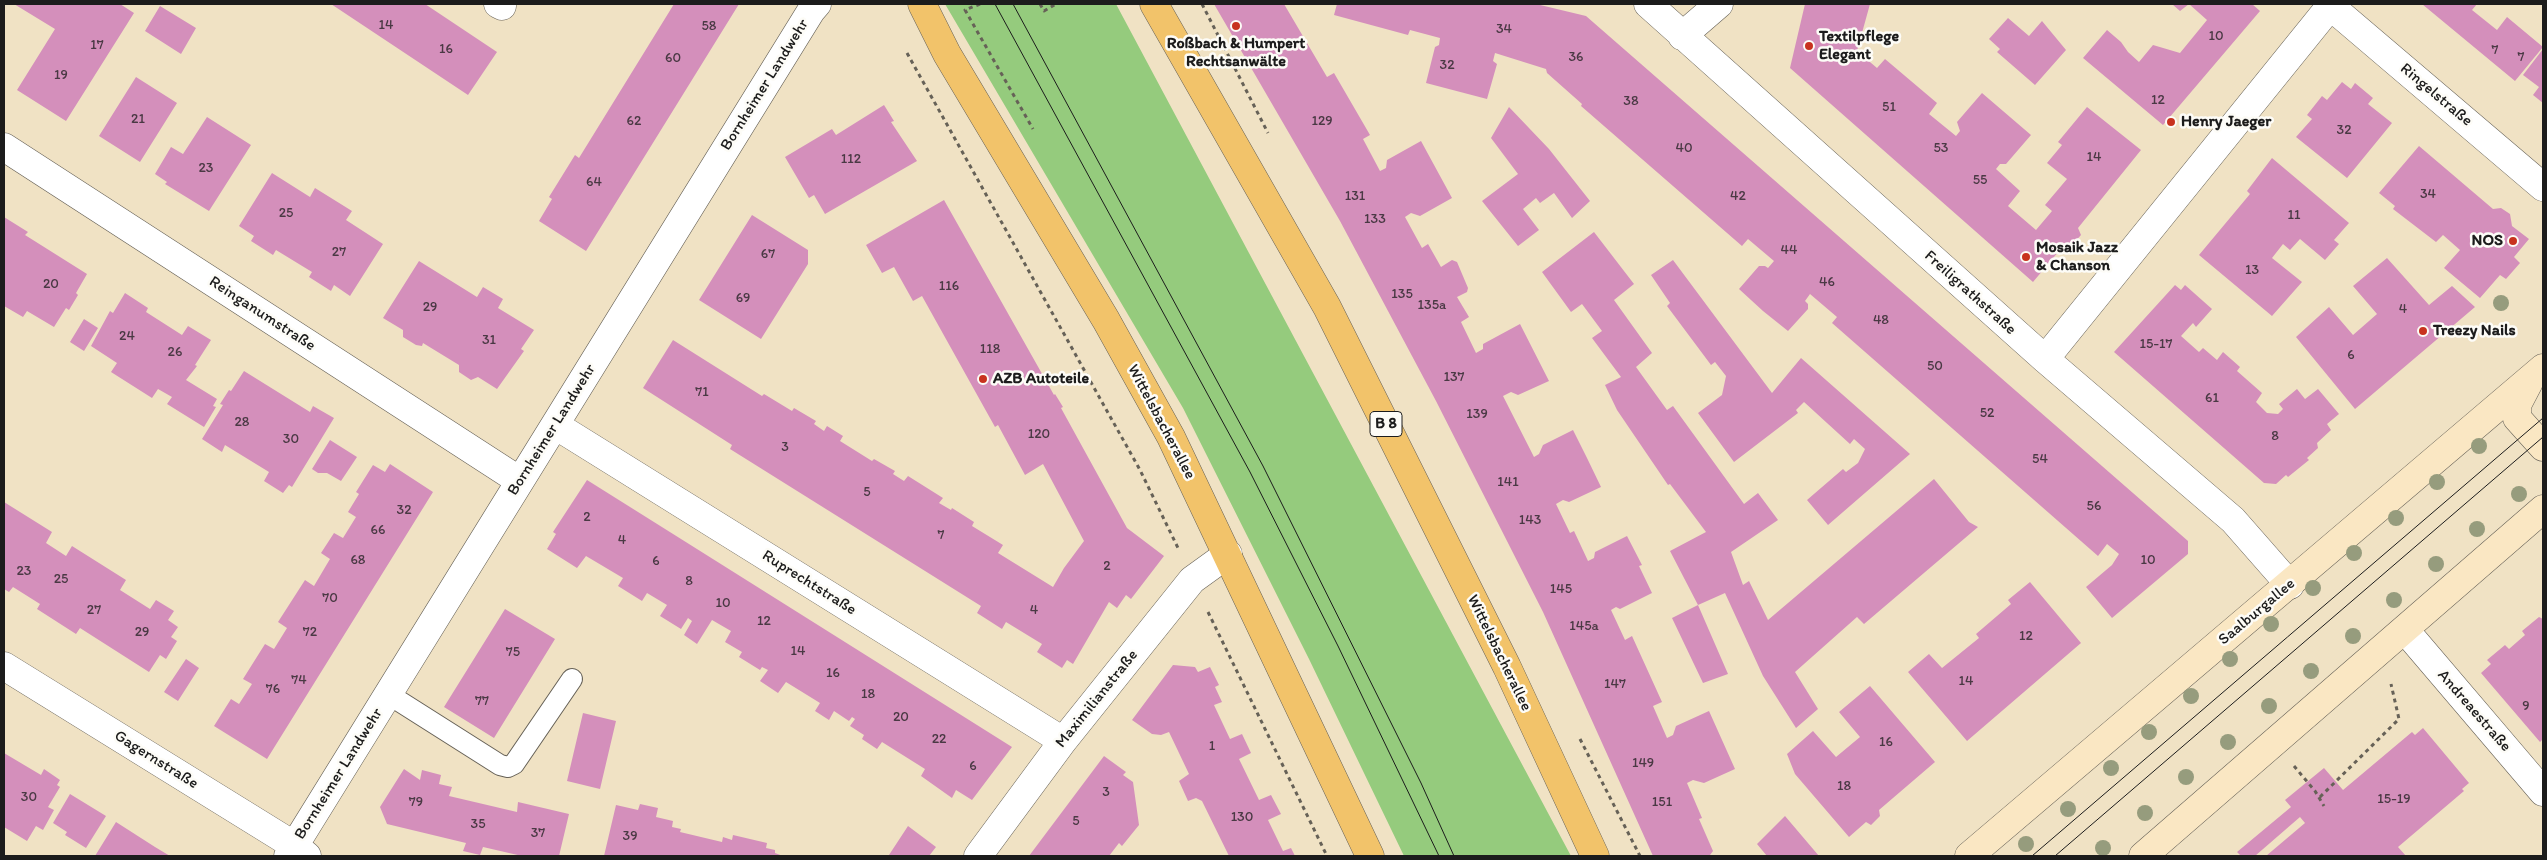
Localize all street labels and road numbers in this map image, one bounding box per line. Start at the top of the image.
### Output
street label: Bornheimer Landwehr [717,16,813,154]
street label: Ringelstraße [2396,59,2476,131]
street label: Freiligrathstraße [1920,247,2020,339]
street label: Reinganumstraße [205,272,319,356]
street label: Bornheimer Landwehr [504,361,600,499]
street label: Wittelsbacherallee [1123,361,1199,483]
road number: B 8 [1370,412,1402,436]
street label: Ruprechtstraße [758,546,860,620]
street label: Saalburgallee [2215,574,2299,650]
street label: Wittelsbacherallee [1463,592,1535,714]
street label: Maximilianstraße [1052,646,1142,752]
street label: Andreaestraße [2433,666,2515,756]
street label: Bornheimer Landwehr [291,705,387,843]
street label: Gagernstraße [110,727,202,793]

